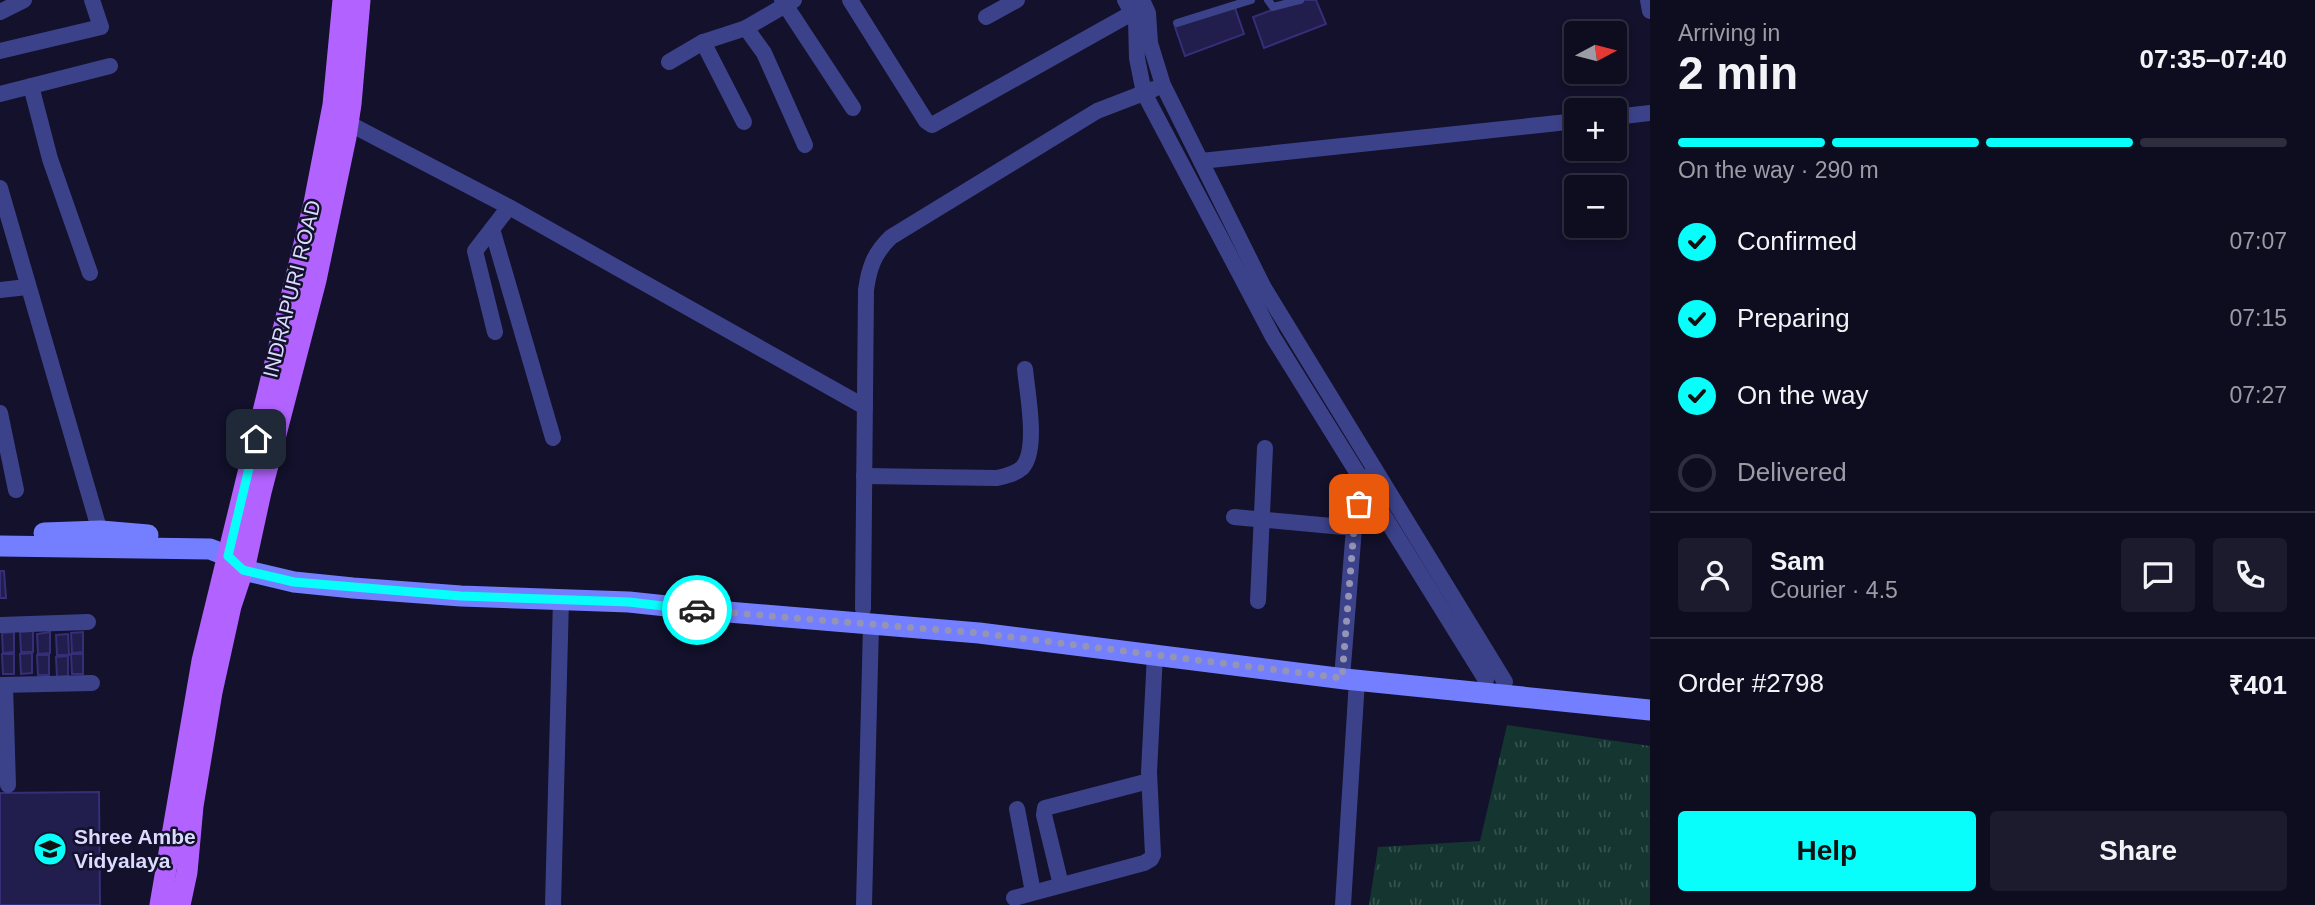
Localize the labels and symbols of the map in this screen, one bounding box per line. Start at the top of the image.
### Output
north arrow [1564,21,1628,84]
street label: INDRAPURI ROAD [258,198,325,380]
pin [226,409,286,469]
pin [1329,474,1389,534]
courier [662,575,732,645]
place label: Shree Ambe Vidyalaya [74,825,196,872]
school or university icon: Shree Ambe Vidyalaya [31,830,69,868]

